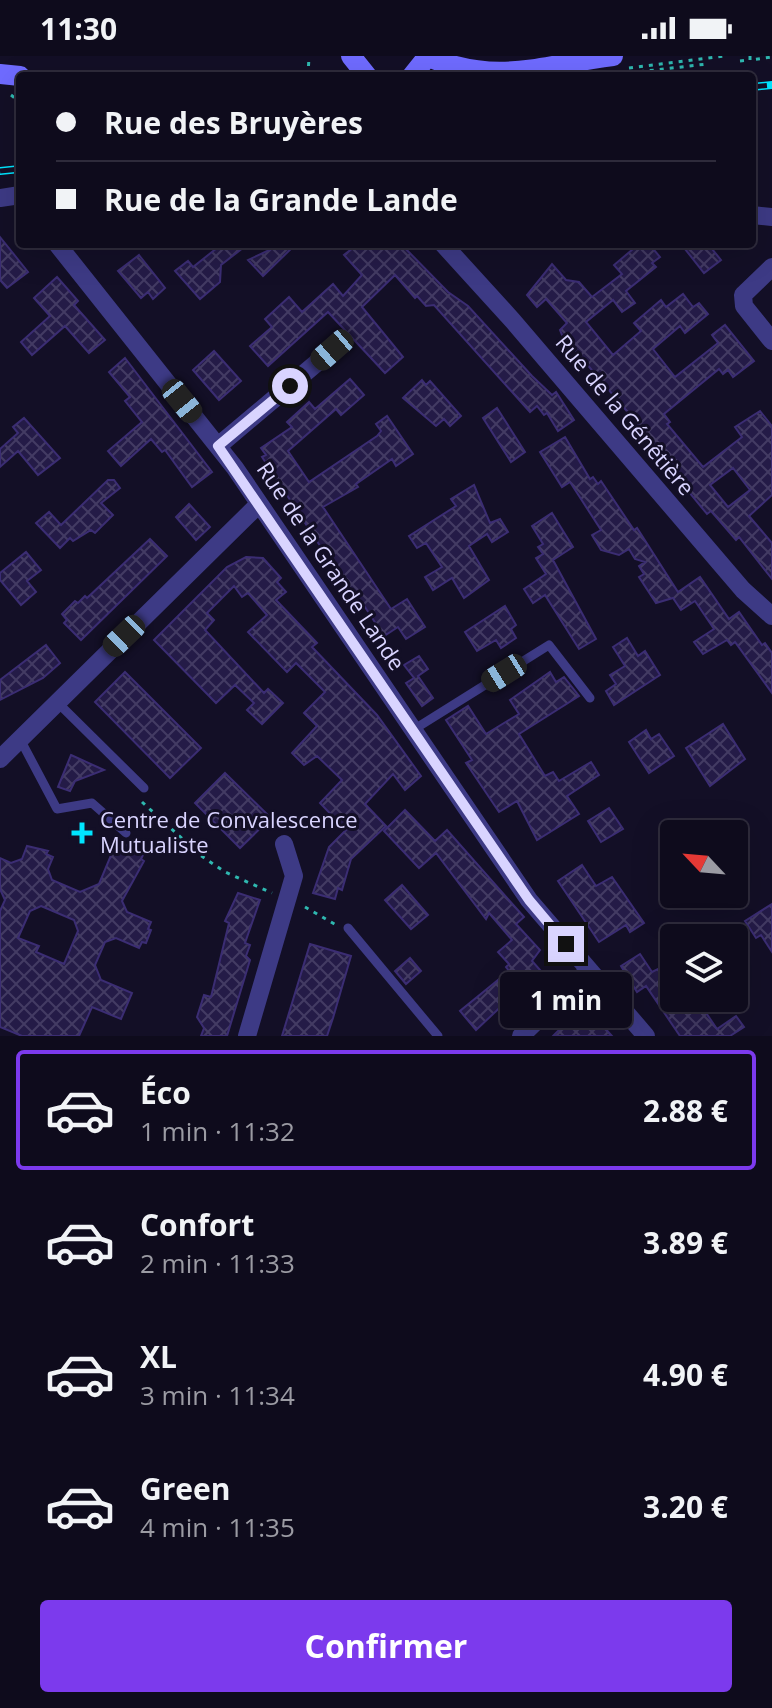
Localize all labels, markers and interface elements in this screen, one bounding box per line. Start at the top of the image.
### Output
text: 11:30 [40,8,117,49]
text: Rue des Bruyères [104,102,363,143]
text: Rue de la Grande Lande [104,179,458,220]
car [306,325,358,375]
street label: Rue de la Génêtière [550,328,702,501]
route start [272,368,308,404]
car [158,375,206,427]
street label: Rue de la Grande Lande [251,455,413,676]
car [98,611,150,661]
car [477,650,531,696]
place label: Centre de Convalescence Mutualiste [100,804,358,859]
north arrow [660,820,748,908]
map controls [660,820,748,1012]
marker: Centre de Convalescence Mutualiste [71,822,93,844]
button: layers [660,924,748,1012]
route end [548,926,584,962]
callout: 1 min [500,972,632,1028]
text: 1 min [530,982,602,1018]
text: Éco [140,1072,191,1113]
icon: car [44,1074,116,1146]
text: 2.88 € [643,1090,728,1131]
text: 1 min · 11:32 [140,1113,295,1149]
text: Confort [140,1204,254,1245]
icon: car [44,1206,116,1278]
text: 3.89 € [643,1222,728,1263]
text: 2 min · 11:33 [140,1245,295,1281]
text: XL [140,1336,177,1377]
icon: car [44,1338,116,1410]
text: 4.90 € [643,1354,728,1395]
text: 3 min · 11:34 [140,1377,295,1413]
text: Green [140,1468,231,1509]
icon: car [44,1470,116,1542]
text: 3.20 € [643,1486,728,1527]
text: 4 min · 11:35 [140,1509,295,1545]
button: Confirmer [40,1600,732,1692]

